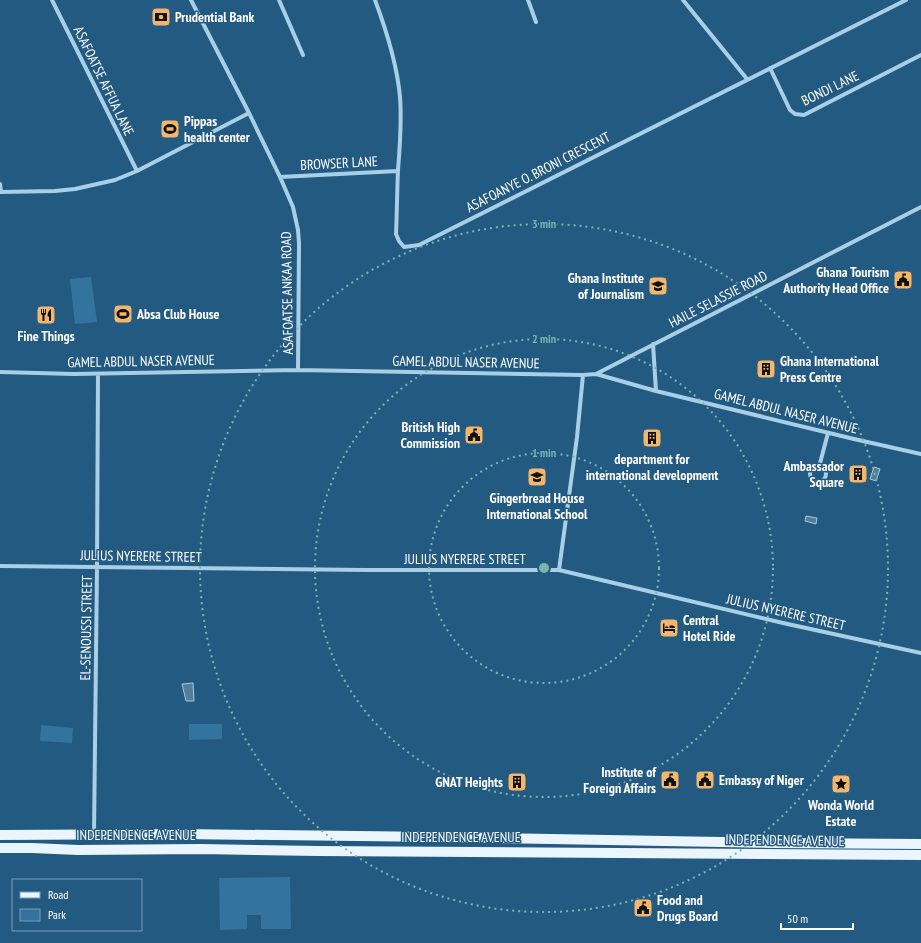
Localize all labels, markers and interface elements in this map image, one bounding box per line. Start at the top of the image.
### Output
bank icon: Prudential Bank [150,6,172,28]
place label: Prudential Bank [175,8,254,26]
street label: ASAFOATSE AFFUA LANE [70,23,138,139]
street label: BONDI LANE [798,66,862,110]
place label: Pippas health center [184,112,251,146]
sports icon: Pippas health center [159,118,181,140]
street label: ASAFOANYE O. BRONI CRESCENT [463,127,614,216]
street label: BROWSER LANE [300,152,378,174]
text: 3 min [532,216,556,231]
street label: ASAFOATSE ANKAA ROAD [277,231,297,355]
place label: Ghana Tourism Authority Head Office [782,263,889,297]
street label: HAILE SELASSIE ROAD [666,266,770,332]
place label: Ghana Institute of Journalism [568,269,644,303]
public building icon: Ghana Tourism Authority Head Office [892,269,914,291]
school or university icon: Ghana Institute of Journalism [647,275,669,297]
sports icon: Absa Club House [112,303,134,325]
restaurant icon: Fine Things [35,304,57,326]
place label: Absa Club House [136,305,220,323]
place label: Fine Things [17,327,75,345]
text: 2 min [532,331,556,346]
street label: GAMEL ABDUL NASER AVENUE [67,351,215,371]
street label: GAMEL ABDUL NASER AVENUE [392,352,540,372]
place label: Ghana International Press Centre [780,352,879,386]
building icon: Ghana International Press Centre [755,358,777,380]
street label: GAMEL ABDUL NASER AVENUE [712,384,860,438]
place label: British High Commission [401,418,460,452]
public building icon: British High Commission [463,424,485,446]
building icon: department for international development [641,427,663,449]
text: 1 min [532,445,556,460]
place label: department for international development [586,450,718,484]
place label: Ambassador Square [783,457,845,491]
building icon: Ambassador Square [847,463,869,485]
school or university icon: Gingerbread House International School [526,466,548,488]
place label: Gingerbread House International School [487,489,588,523]
street label: JULIUS NYERERE STREET [79,546,203,566]
street label: JULIUS NYERERE STREET [403,550,527,568]
centre of rings [537,561,551,575]
street label: EL-SENOUSSI STREET [76,575,96,681]
street label: JULIUS NYERERE STREET [724,589,848,635]
place label: Central Hotel Ride [683,611,735,645]
hotel icon: Central Hotel Ride [658,617,680,639]
place label: Institute of Foreign Affairs [583,763,657,797]
public building icon: Institute of Foreign Affairs [659,769,681,791]
public building icon: Embassy of Niger [694,769,716,791]
building icon: GNAT Heights [506,771,528,793]
place label: Embassy of Niger [719,771,805,789]
place label: GNAT Heights [435,773,503,791]
place icon: Wonda World Estate [830,773,852,795]
place label: Wonda World Estate [807,796,874,830]
street label: INDEPENDENCE AVENUE [76,826,196,844]
street label: INDEPENDENCE AVENUE [401,828,521,846]
street label: INDEPENDENCE AVENUE [725,830,845,850]
legend [12,879,142,931]
text: Road [48,887,68,902]
place label: Food and Drugs Board [657,891,718,925]
public building icon: Food and Drugs Board [632,897,654,919]
scale bar [781,905,853,931]
text: Park [48,907,66,922]
text: 50 m [787,911,808,926]

